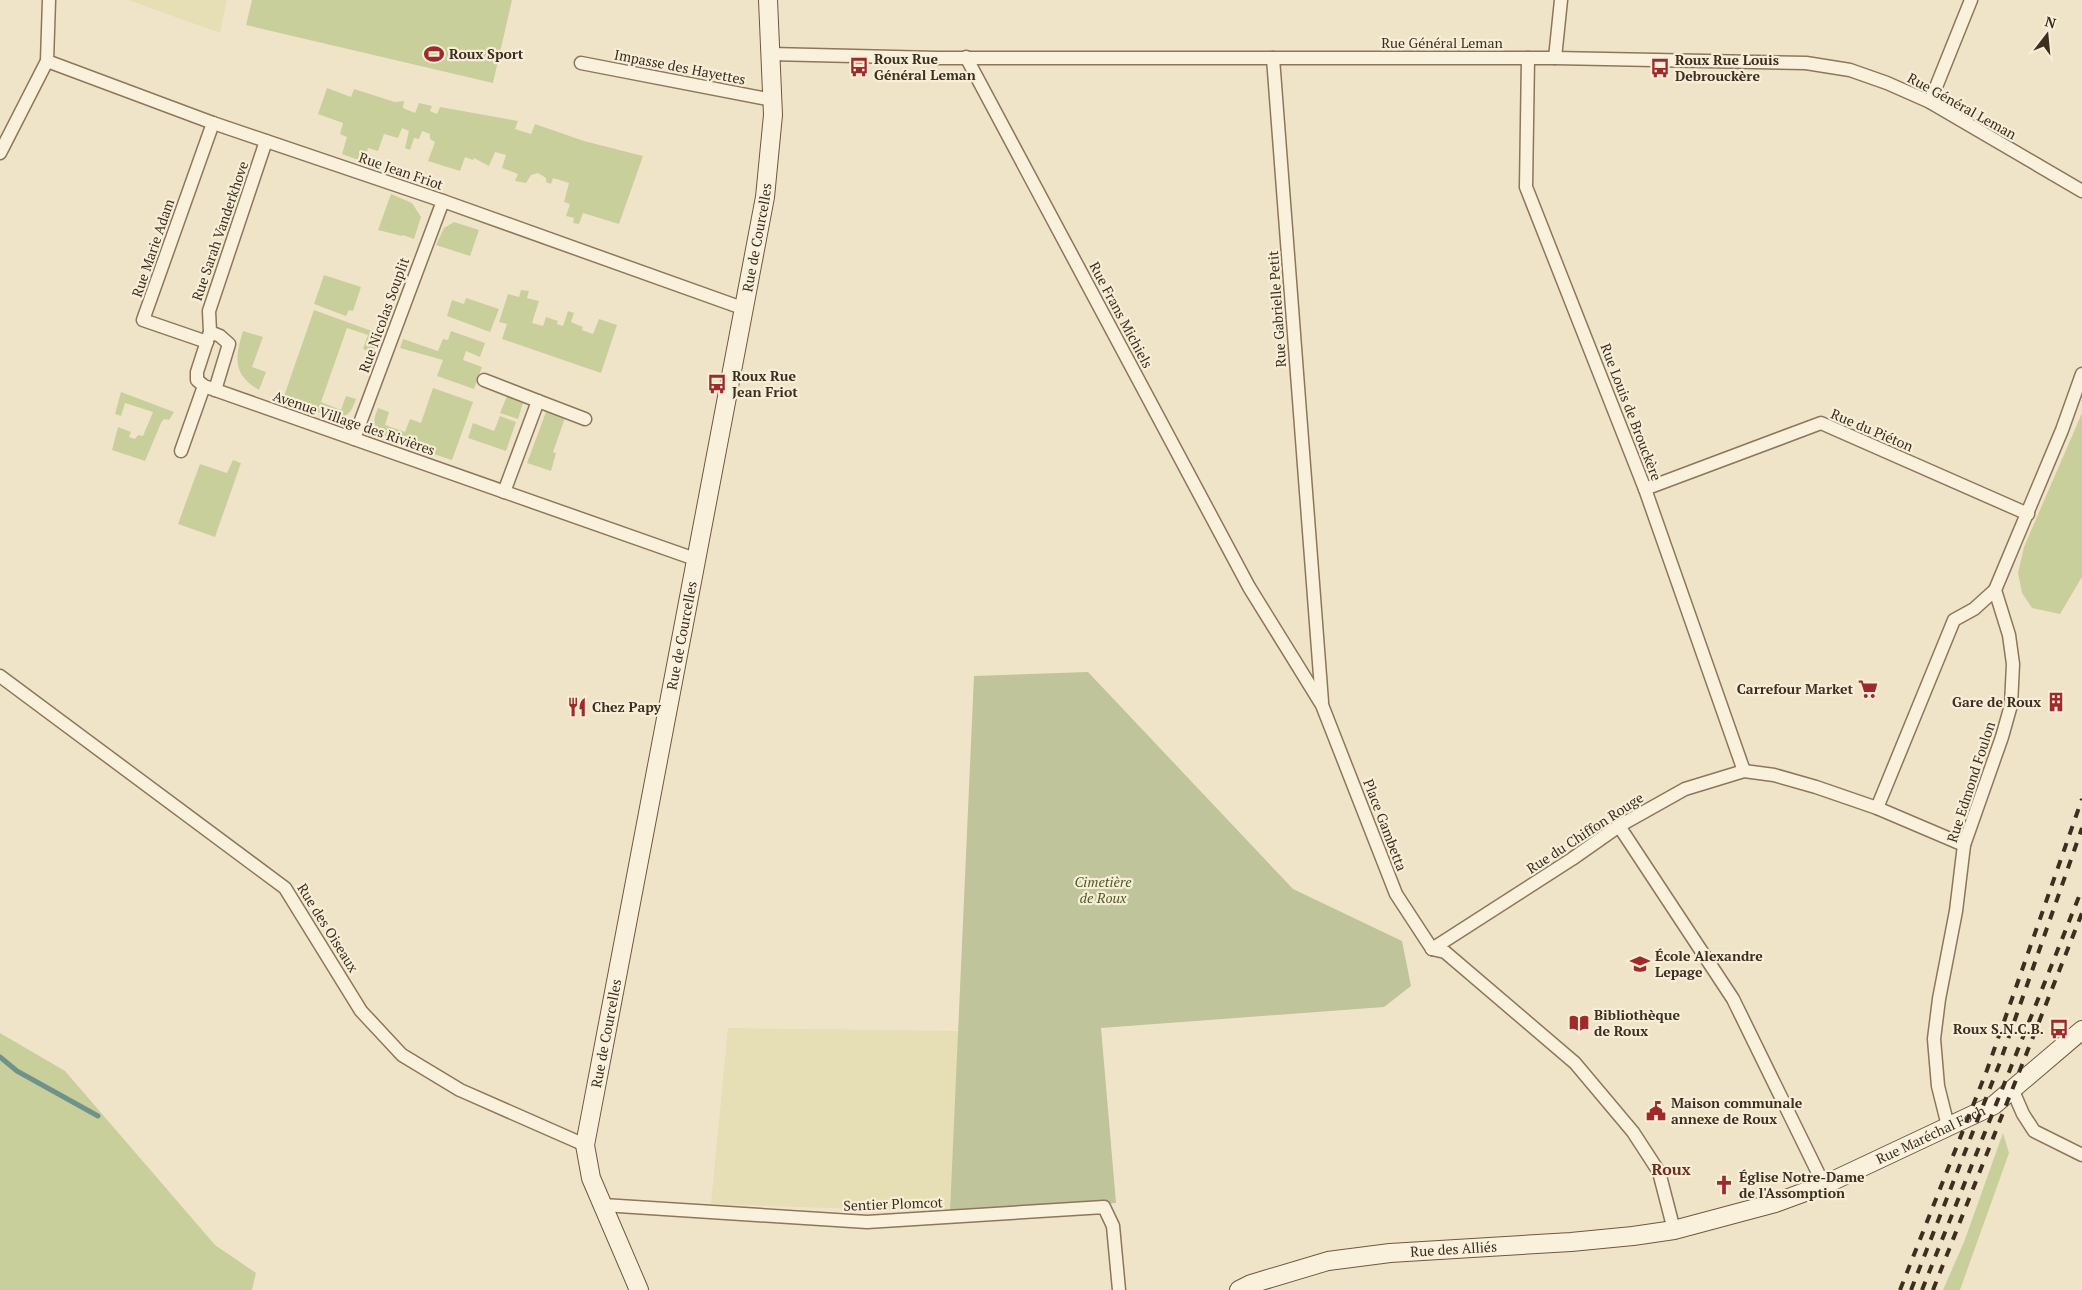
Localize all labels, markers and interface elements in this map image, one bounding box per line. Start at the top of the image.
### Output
north arrow [2022,10,2072,60]
text: N [2043,11,2059,33]
street label: Rue Général Leman [1381,33,1504,52]
sports icon: Roux Sport [423,43,445,65]
place label: Roux Sport [449,44,524,63]
street label: Impasse des Hayettes [613,44,747,89]
place label: Roux Rue Général Leman [874,49,976,84]
place label: Roux Rue Louis Debrouckère [1675,50,1779,85]
bus stop icon: Roux Rue Général Leman [848,56,870,78]
bus stop icon: Roux Rue Louis Debrouckère [1649,57,1671,79]
street label: Rue Général Leman [1904,68,2021,144]
street label: Rue Jean Friot [356,147,447,194]
street label: Rue Sarah Vanderkhove [187,158,252,303]
street label: Rue de Courcelles [737,182,775,294]
street label: Rue Marie Adam [127,196,178,300]
street label: Rue Gabrielle Petit [1263,249,1290,368]
street label: Rue Nicolas Souplit [354,254,414,375]
street label: Rue Frans Michiels [1085,258,1157,371]
street label: Rue Louis de Brouckère [1597,340,1666,483]
place label: Roux Rue Jean Friot [732,366,798,401]
bus stop icon: Roux Rue Jean Friot [706,373,728,395]
street label: Avenue Village des Rivières [271,386,438,459]
street label: Rue du Piéton [1828,404,1917,456]
street label: Rue de Courcelles [662,579,701,691]
supermarket icon: Carrefour Market [1857,678,1879,700]
place label: Carrefour Market [1737,679,1853,698]
building icon: Gare de Roux [2045,691,2067,713]
place label: Gare de Roux [1952,692,2041,711]
restaurant icon: Chez Papy [566,696,588,718]
place label: Chez Papy [592,697,662,716]
street label: Rue Edmond Foulon [1942,718,1999,845]
street label: Place Gambetta [1359,776,1412,874]
street label: Rue du Chiffon Rouge [1523,788,1647,877]
park label: Cimetière de Roux [1074,872,1132,907]
street label: Rue des Oiseaux [293,880,364,977]
place label: École Alexandre Lepage [1655,946,1763,981]
school or university icon: École Alexandre Lepage [1629,953,1651,975]
street label: Rue de Courcelles [586,977,625,1089]
place label: Bibliothèque de Roux [1594,1005,1681,1040]
library icon: Bibliothèque de Roux [1568,1012,1590,1034]
bus stop icon: Roux S.N.C.B. [2048,1018,2070,1040]
place label: Roux S.N.C.B. [1953,1019,2044,1038]
place label: Maison communale annexe de Roux [1671,1093,1803,1128]
public building icon: Maison communale annexe de Roux [1645,1100,1667,1122]
street label: Rue Maréchal Foch [1873,1100,1988,1168]
district label: Roux [1651,1158,1691,1180]
place label: Église Notre-Dame de l'Assomption [1739,1167,1865,1202]
church icon: Église Notre-Dame de l'Assomption [1713,1174,1735,1196]
street label: Sentier Plomcot [843,1192,944,1215]
street label: Rue des Alliés [1410,1237,1497,1261]

